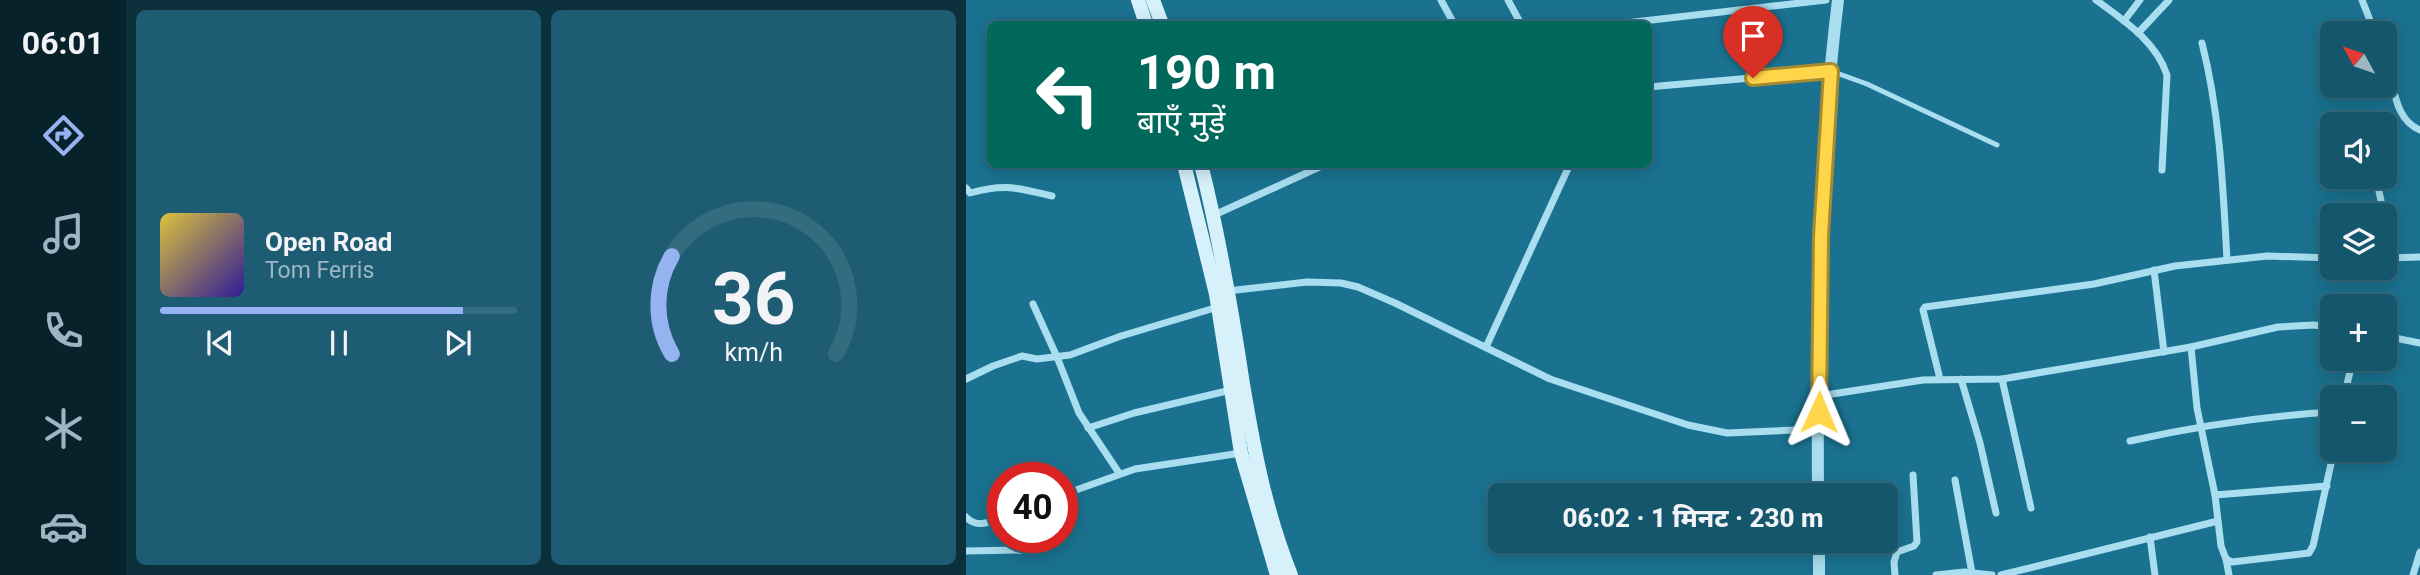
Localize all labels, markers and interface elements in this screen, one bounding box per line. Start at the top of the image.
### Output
pin [1723,6,1783,78]
icon: arrive [1734,17,1772,55]
north arrow [2320,21,2398,98]
map controls [2320,21,2397,462]
text: 06:01 [22,24,104,62]
text: 190 m [1137,44,1276,101]
icon: left [1022,49,1113,140]
text: बाएँ मुड़ें [1137,103,1225,141]
icon: directions [39,111,88,160]
button: sound [2320,112,2397,189]
button: layers [2320,203,2397,280]
icon: music [39,209,88,258]
text: Open Road [265,227,393,257]
text: 36 [712,256,795,342]
text: Tom Ferris [265,257,374,284]
button: + [2320,294,2397,371]
icon: phone [39,306,88,355]
icon: previous [201,324,239,362]
icon: pause [320,324,358,362]
icon: next [439,324,477,362]
text: km/h [724,337,783,366]
position arrow [1782,375,1856,449]
button: − [2320,385,2397,462]
icon: climate [39,404,88,453]
speed limit sign: 40 [987,462,1078,553]
icon: car [39,502,88,551]
text: 06:02 · 1 मिनट · 230 m [1563,503,1824,533]

